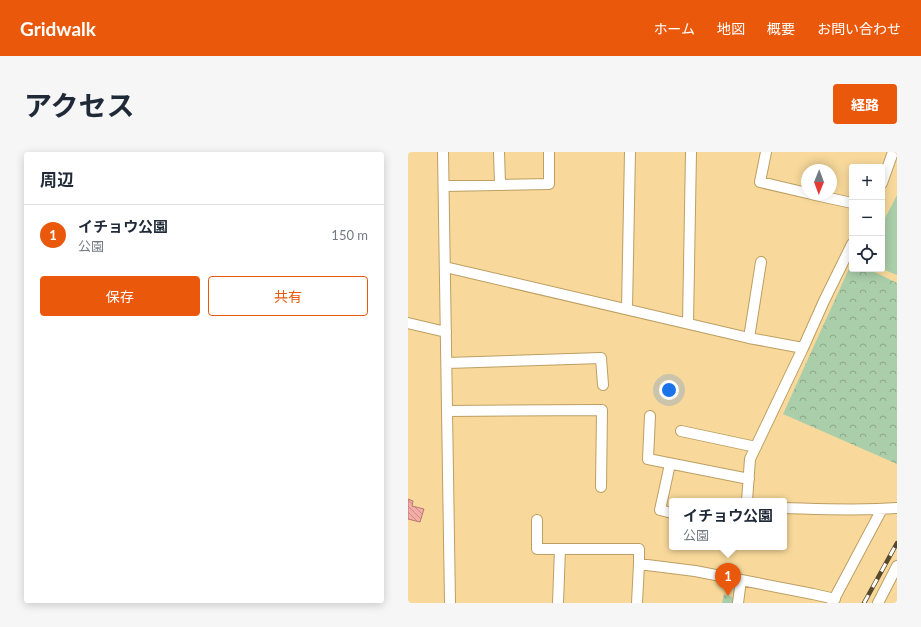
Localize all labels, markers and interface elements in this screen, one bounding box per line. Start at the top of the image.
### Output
text: Gridwalk [20,17,96,40]
text: ホーム [653,20,695,37]
text: 地図 [717,20,745,37]
text: 概要 [767,20,795,37]
text: お問い合わせ [817,20,901,37]
button: 経路 [833,84,897,124]
text: アクセス [24,88,135,122]
north arrow [801,164,837,200]
map controls [849,164,885,272]
button: + [849,164,885,200]
text: 周辺 [40,169,74,190]
button: − [849,200,885,236]
text: イチョウ公園 [78,217,168,235]
text: 1 [49,227,57,243]
text: 150 m [331,227,368,243]
button: locate [849,236,885,272]
text: 公園 [78,238,104,254]
button: 保存 [40,276,200,316]
button: 共有 [208,276,368,316]
your location [659,380,679,400]
popup [669,498,787,550]
text: イチョウ公園 [683,506,773,524]
text: 公園 [683,527,709,543]
pin: 1 [715,563,741,596]

